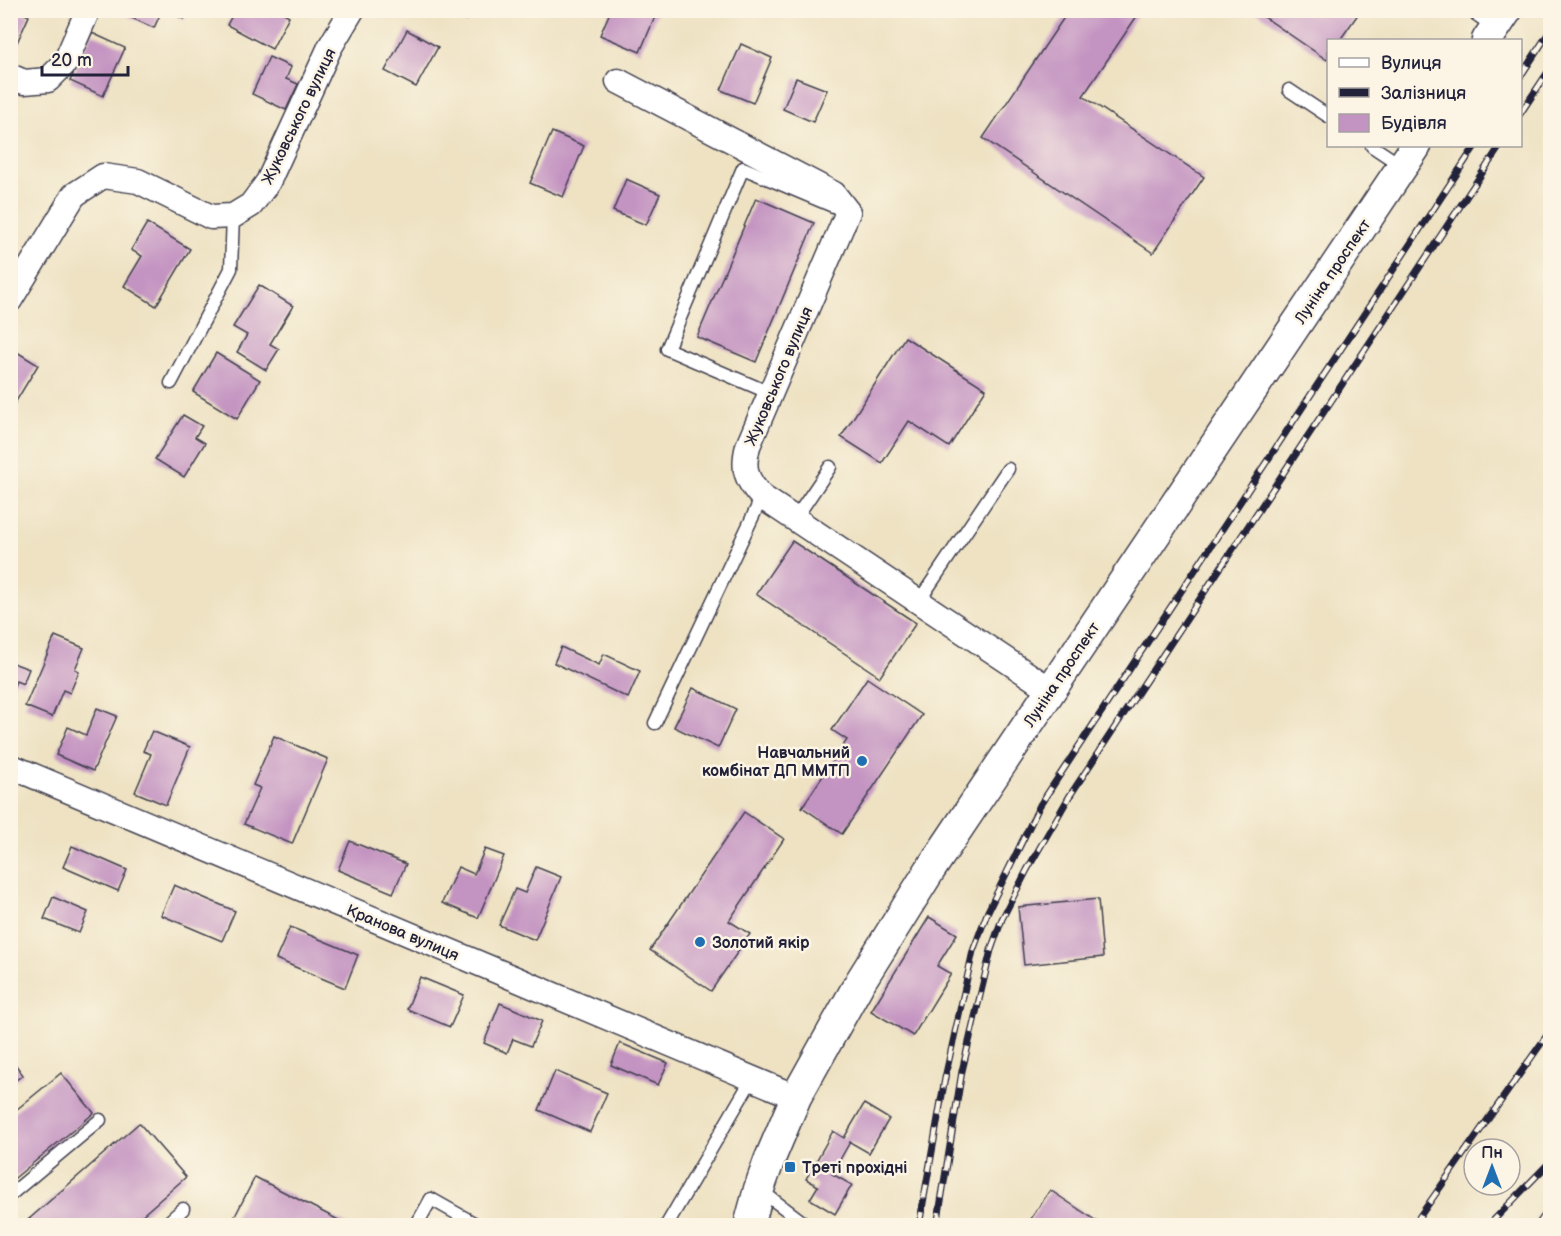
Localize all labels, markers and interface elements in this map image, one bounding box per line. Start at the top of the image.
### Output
scale bar [42,39,128,77]
legend [1327,39,1522,147]
street label: Жуковського вулиця [258,45,341,188]
text: 20 m [51,50,92,71]
text: Вулиця [1381,53,1442,74]
text: Залізниця [1381,83,1466,104]
text: Будівля [1381,113,1447,134]
street label: Луніна проспект [1291,215,1376,329]
street label: Жуковського вулиця [741,304,817,449]
street label: Луніна проспект [1020,618,1105,732]
place label: Навчальний комбінат ДП ММТП [702,744,850,781]
marker: Навчальний комбінат ДП ММТП [855,754,869,768]
street label: Кранова вулиця [343,901,462,966]
place label: Золотий якір [712,934,810,953]
marker: Золотий якір [693,935,707,949]
north arrow [1462,1137,1522,1197]
text: Пн [1481,1144,1503,1163]
place label: Треті прохідні [802,1159,907,1178]
marker: Треті прохідні [783,1160,797,1174]

